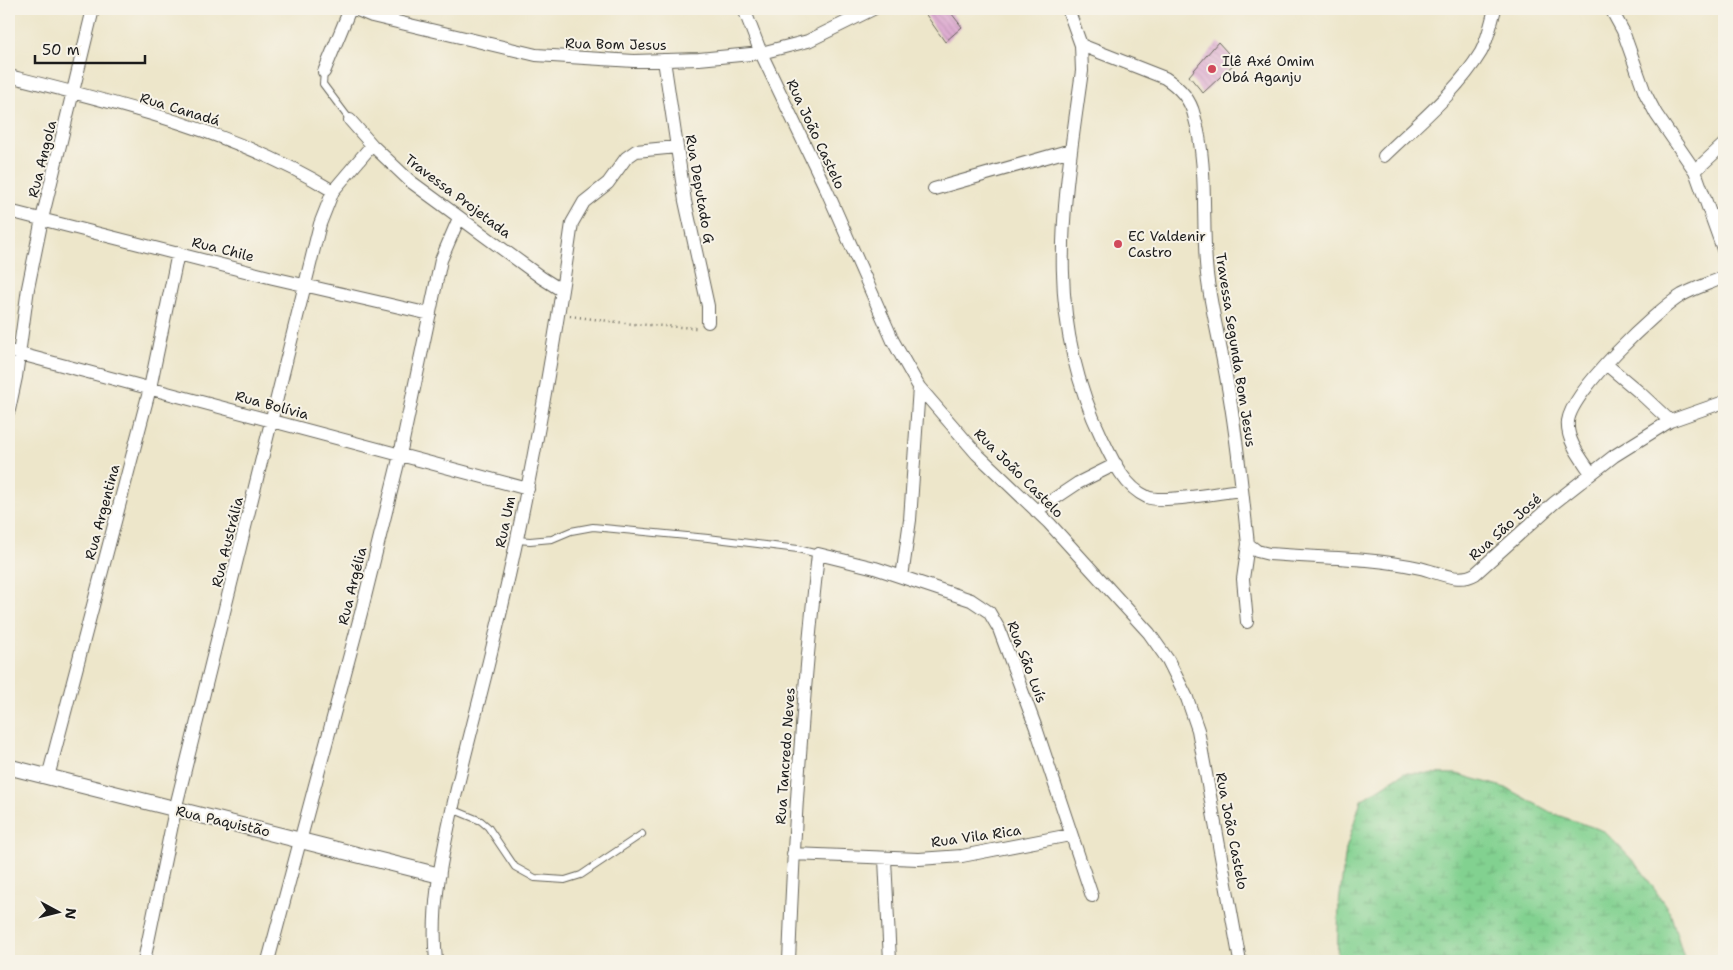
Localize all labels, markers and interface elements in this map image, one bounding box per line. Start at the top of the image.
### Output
scale bar [35,32,145,64]
street label: Rua Bom Jesus [565,34,667,54]
text: 50 m [42,40,80,60]
place label: Ilê Axé Omim Obá Aganju [1222,52,1314,86]
marker: Ilê Axé Omim Obá Aganju [1206,63,1218,75]
street label: Rua João Castelo [783,76,849,192]
street label: Rua Canadá [138,88,222,130]
street label: Rua Angola [24,118,60,200]
street label: Rua Deputado G [682,133,719,245]
street label: Travessa Projetada [401,150,515,242]
place label: EC Valdenir Castro [1128,227,1206,261]
street label: Rua Chile [190,233,256,265]
marker: EC Valdenir Castro [1112,238,1124,250]
street label: Travessa Segunda Bom Jesus [1212,251,1260,449]
street label: Rua Bolívia [233,387,311,424]
street label: Rua João Castelo [971,425,1067,521]
street label: Rua Argentina [81,462,123,562]
street label: Rua São José [1465,490,1545,564]
street label: Rua Austrália [207,495,247,589]
street label: Rua Um [491,495,519,549]
street label: Rua Argélia [334,545,370,627]
street label: Rua São Luís [1003,619,1051,705]
street label: Rua Tancredo Neves [771,687,799,825]
street label: Rua João Castelo [1212,771,1252,891]
street label: Rua Paquistão [174,801,272,841]
street label: Rua Vila Rica [930,821,1022,851]
north arrow [32,888,82,938]
text: N [61,907,81,920]

